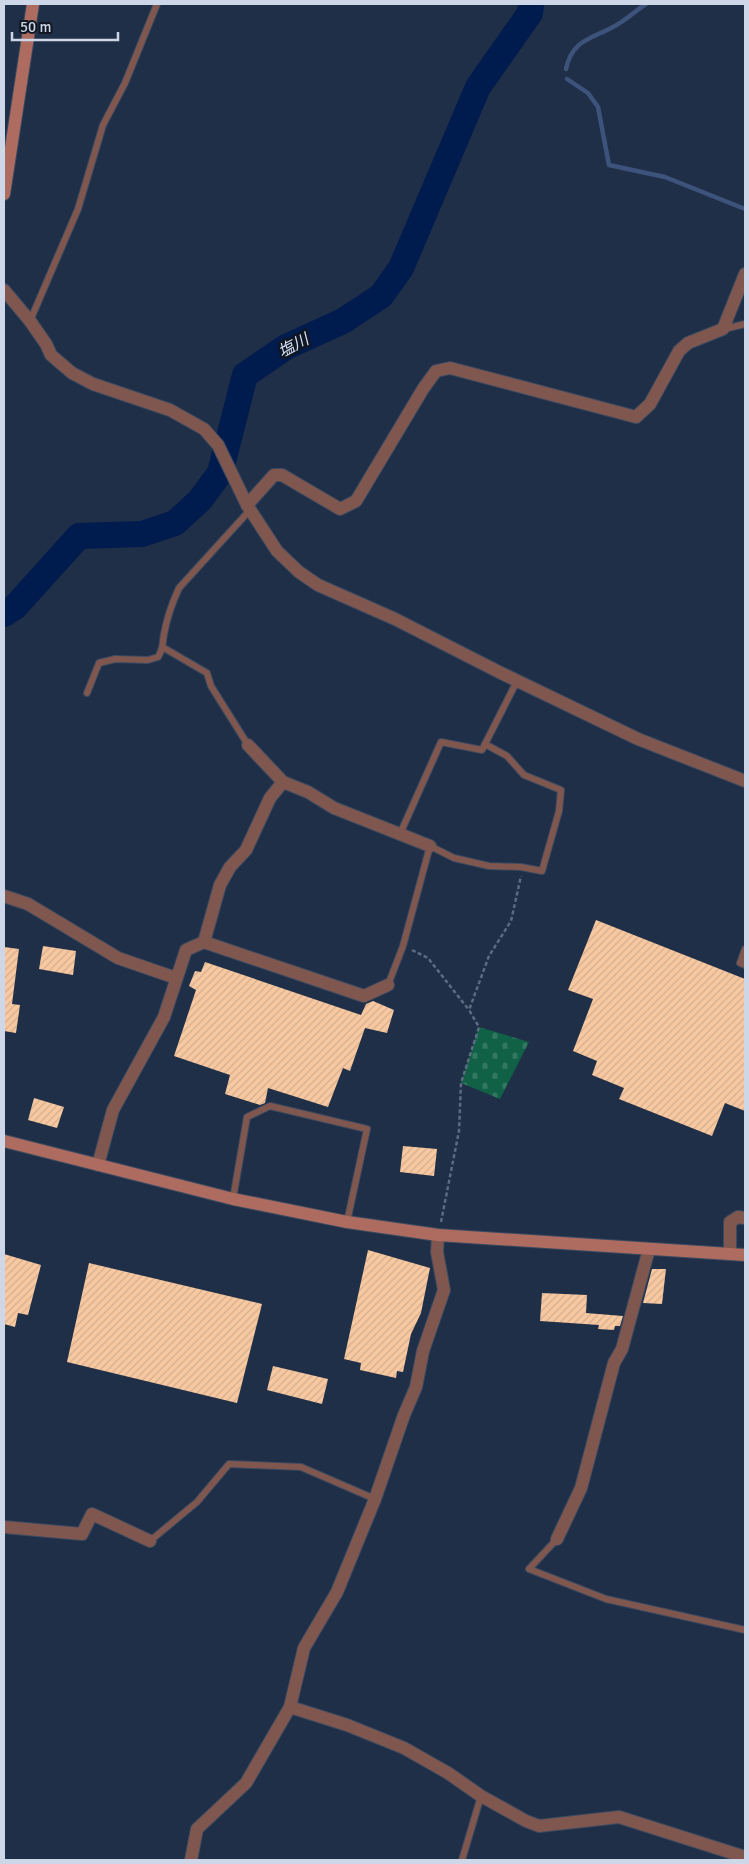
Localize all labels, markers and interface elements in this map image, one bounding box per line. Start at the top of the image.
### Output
scale bar [12,10,119,42]
text: 50 m [20,18,51,36]
water label: 塩川 [275,329,314,362]

